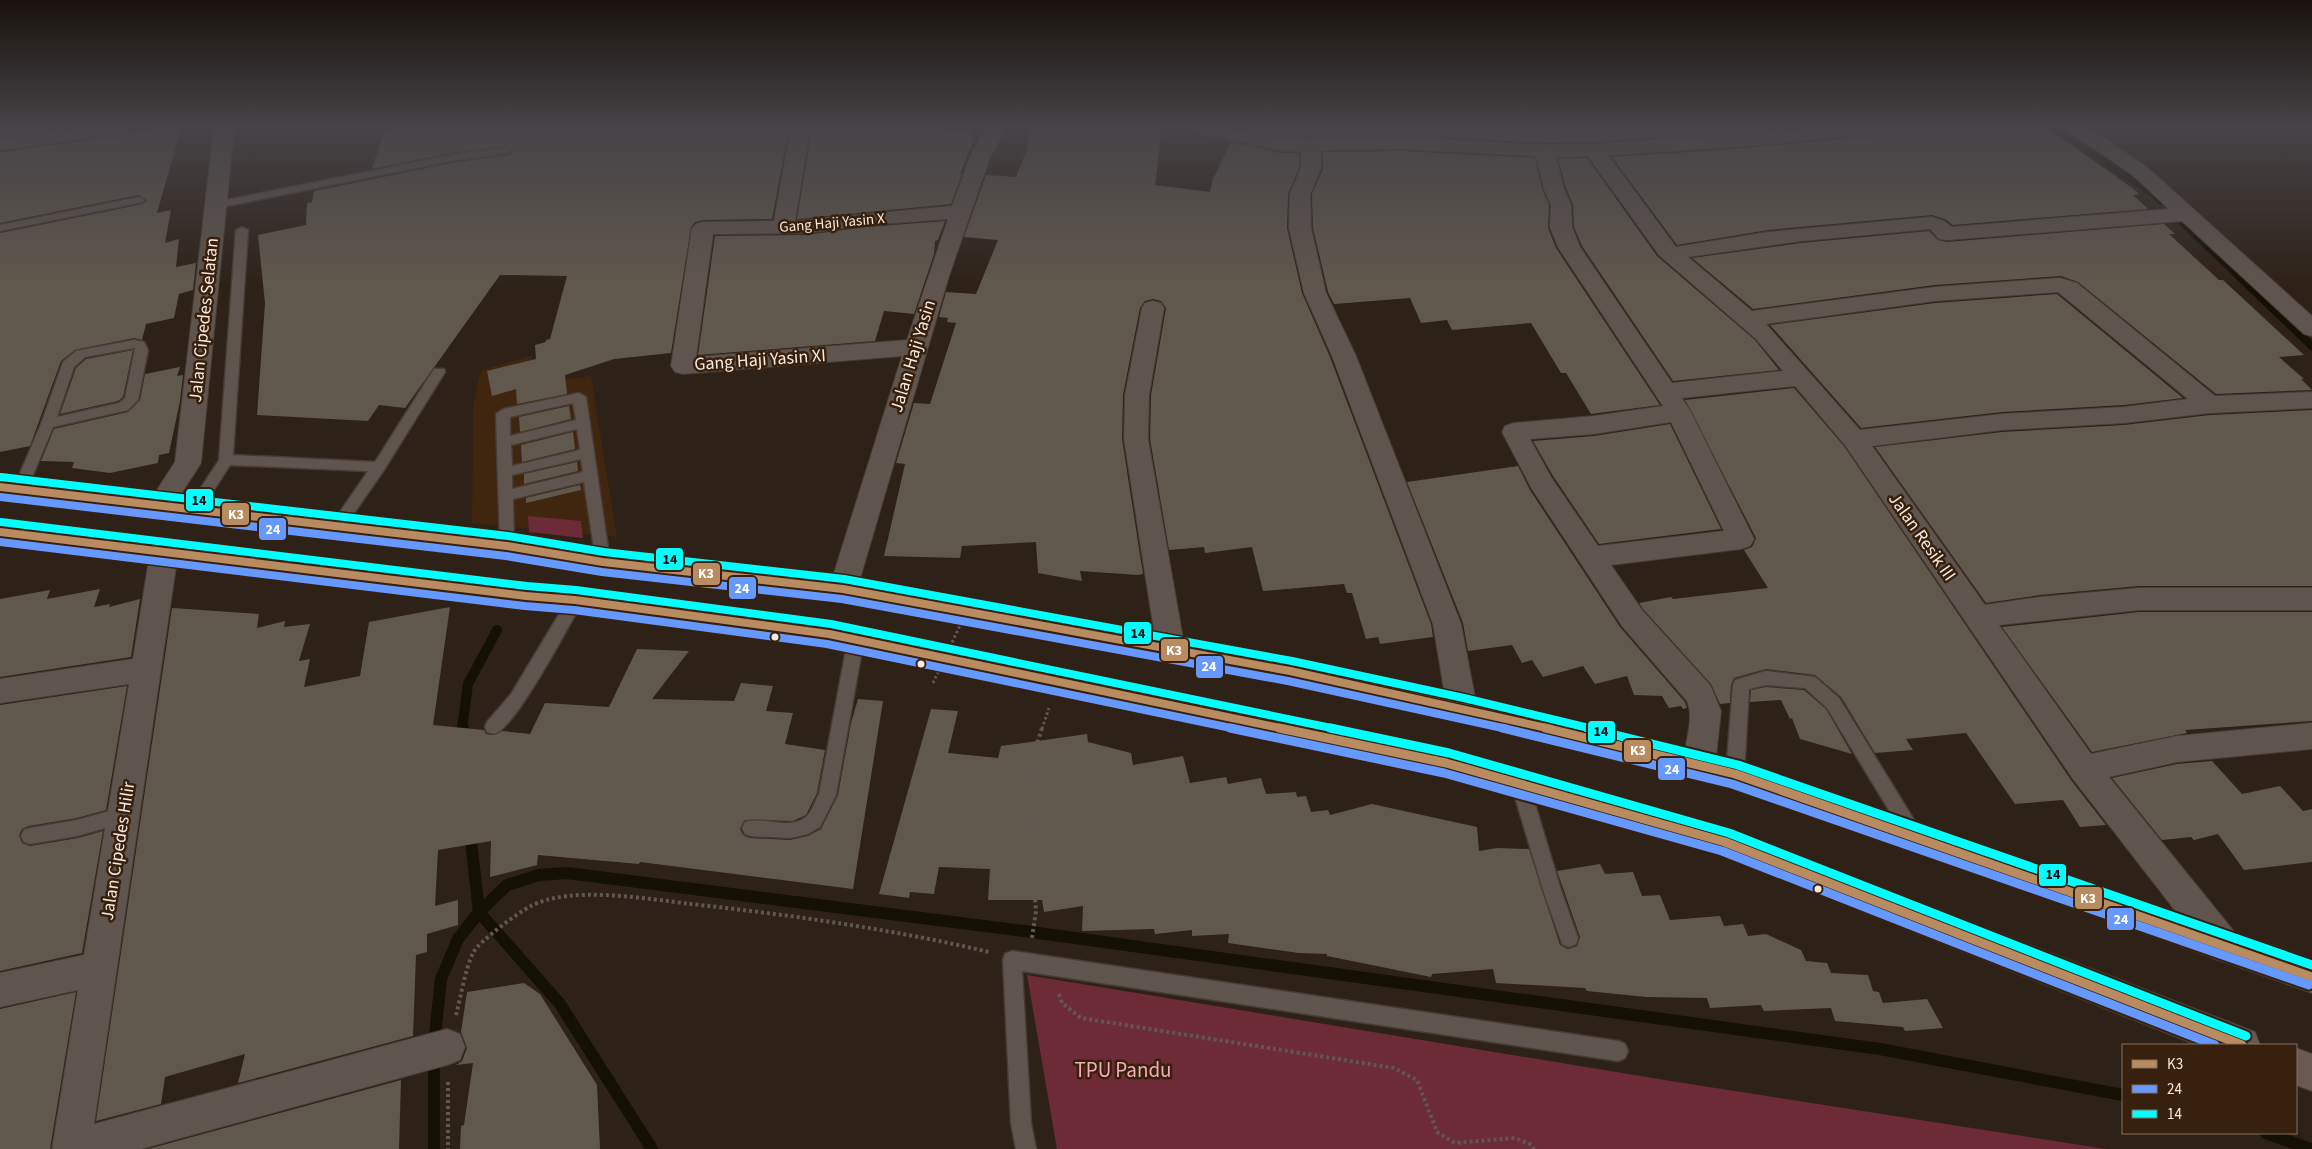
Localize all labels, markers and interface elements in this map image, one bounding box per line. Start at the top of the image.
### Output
street label: Gang Haji Yasin X [778,208,886,238]
street label: Jalan Cipedes Selatan [183,237,225,403]
street label: Jalan Haji Yasin [884,297,942,415]
street label: Gang Haji Yasin XI [693,343,827,377]
line badge: 14 [185,488,214,512]
street label: Jalan Resik III [1882,488,1962,586]
text: 14 [192,491,207,511]
line badge: K3 [221,502,250,526]
text: K3 [228,505,244,525]
line badge: 24 [258,517,287,541]
text: 24 [266,520,281,540]
line badge: 14 [655,547,684,571]
text: 14 [663,550,678,570]
line badge: K3 [692,562,721,586]
text: K3 [698,564,714,584]
line badge: 24 [728,576,757,600]
text: 24 [735,579,750,599]
line badge: 14 [1123,621,1152,645]
text: 14 [1131,624,1146,644]
unlabelled marker [770,632,780,642]
line badge: K3 [1160,638,1189,662]
text: K3 [1166,641,1182,661]
line badge: 24 [1195,655,1224,679]
text: 24 [1202,657,1217,677]
unlabelled marker [916,659,926,669]
line badge: 14 [1587,720,1616,744]
text: 14 [1594,722,1609,742]
line badge: K3 [1623,739,1652,763]
text: K3 [1630,741,1646,761]
line badge: 24 [1657,757,1686,781]
text: 24 [1665,760,1680,780]
street label: Jalan Cipedes Hilir [95,779,141,922]
line badge: 14 [2038,863,2067,887]
text: 14 [2046,865,2061,885]
unlabelled marker [1813,884,1823,894]
line badge: K3 [2074,886,2103,910]
text: K3 [2080,889,2096,909]
line badge: 24 [2106,907,2135,931]
text: 24 [2114,910,2129,930]
legend [2122,1044,2297,1134]
text: K3 [2167,1054,2183,1075]
park label: TPU Pandu [1074,1055,1172,1085]
text: 24 [2167,1079,2182,1100]
text: 14 [2167,1104,2182,1125]

